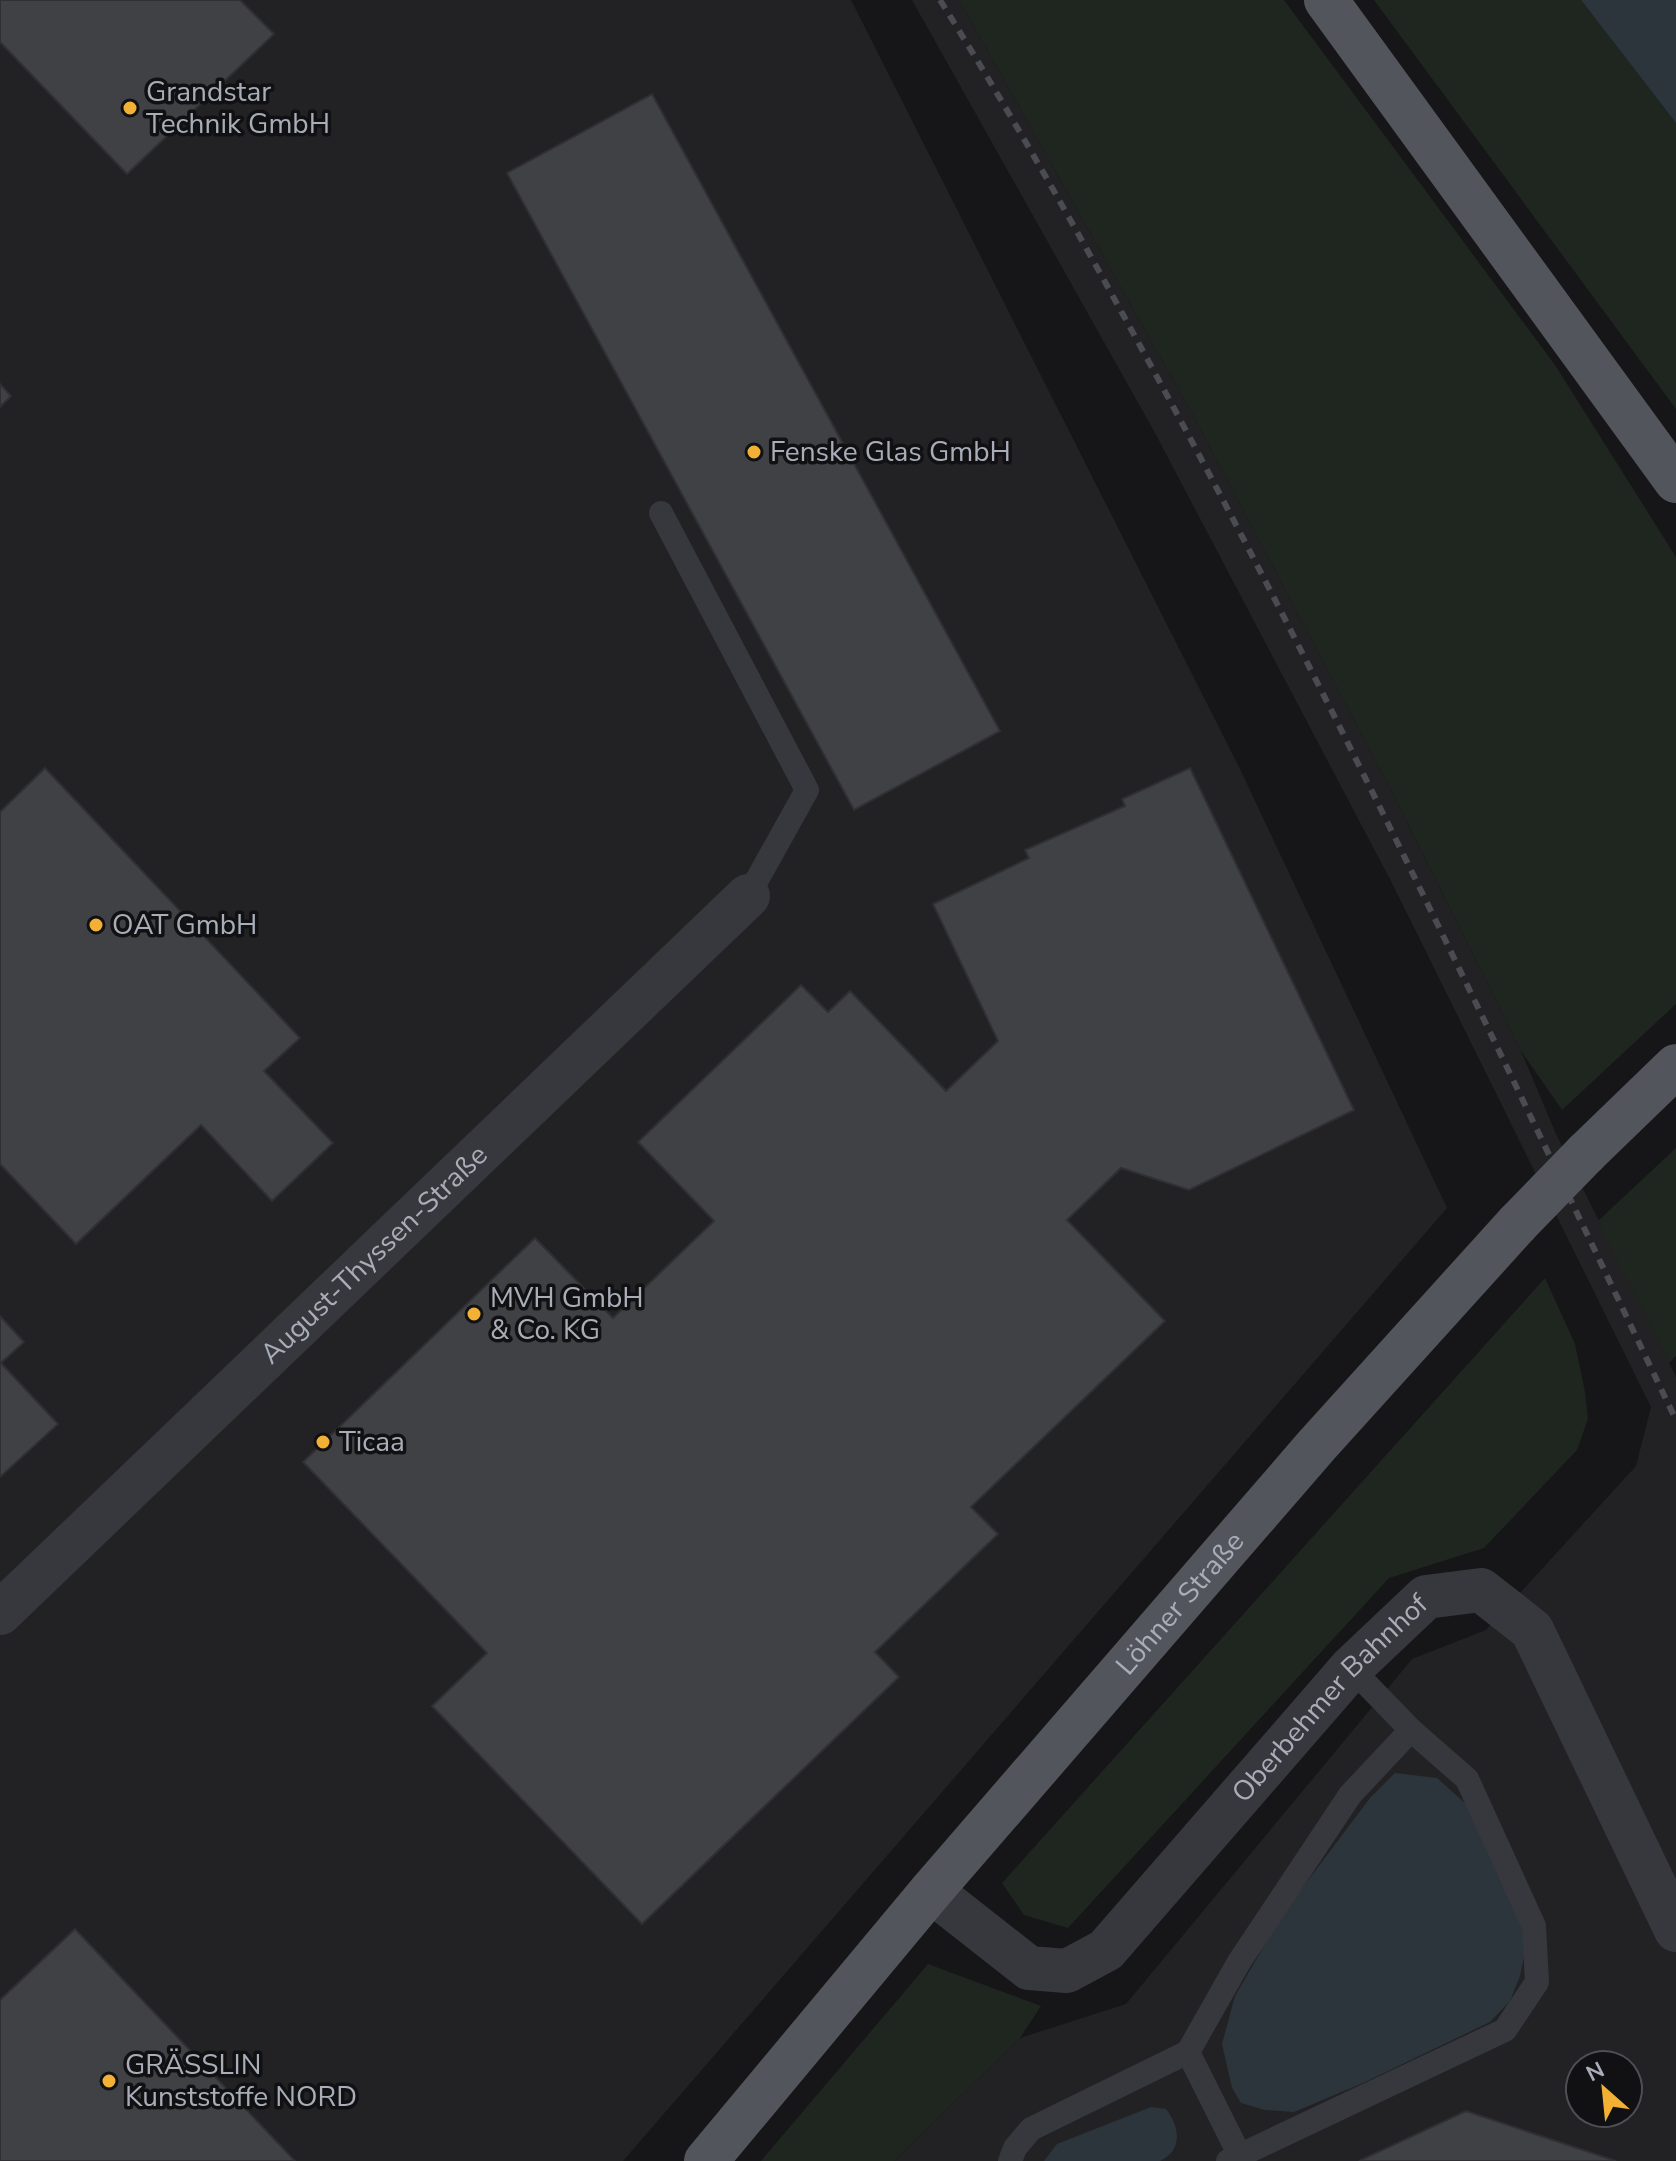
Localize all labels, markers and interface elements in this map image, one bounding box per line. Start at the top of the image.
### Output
place label: Grandstar Technik GmbH [146,73,330,143]
marker: Grandstar Technik GmbH [121,99,139,117]
place label: Fenske Glas GmbH [770,433,1011,471]
marker: Fenske Glas GmbH [745,443,763,461]
place label: OAT GmbH [112,906,257,944]
marker: OAT GmbH [87,916,105,934]
street label: August-Thyssen-Straße [252,1137,496,1373]
place label: MVH GmbH & Co. KG [490,1279,644,1349]
marker: MVH GmbH & Co. KG [465,1305,483,1323]
place label: Ticaa [339,1423,405,1461]
marker: Ticaa [314,1433,332,1451]
street label: Löhner Straße [1107,1523,1253,1683]
street label: Oberbehmer Bahnhof [1223,1585,1437,1811]
place label: GRÄSSLIN Kunststoffe NORD [125,2046,357,2116]
north arrow [1564,2049,1644,2129]
text: N [1581,2055,1610,2089]
marker: GRÄSSLIN Kunststoffe NORD [100,2072,118,2090]

